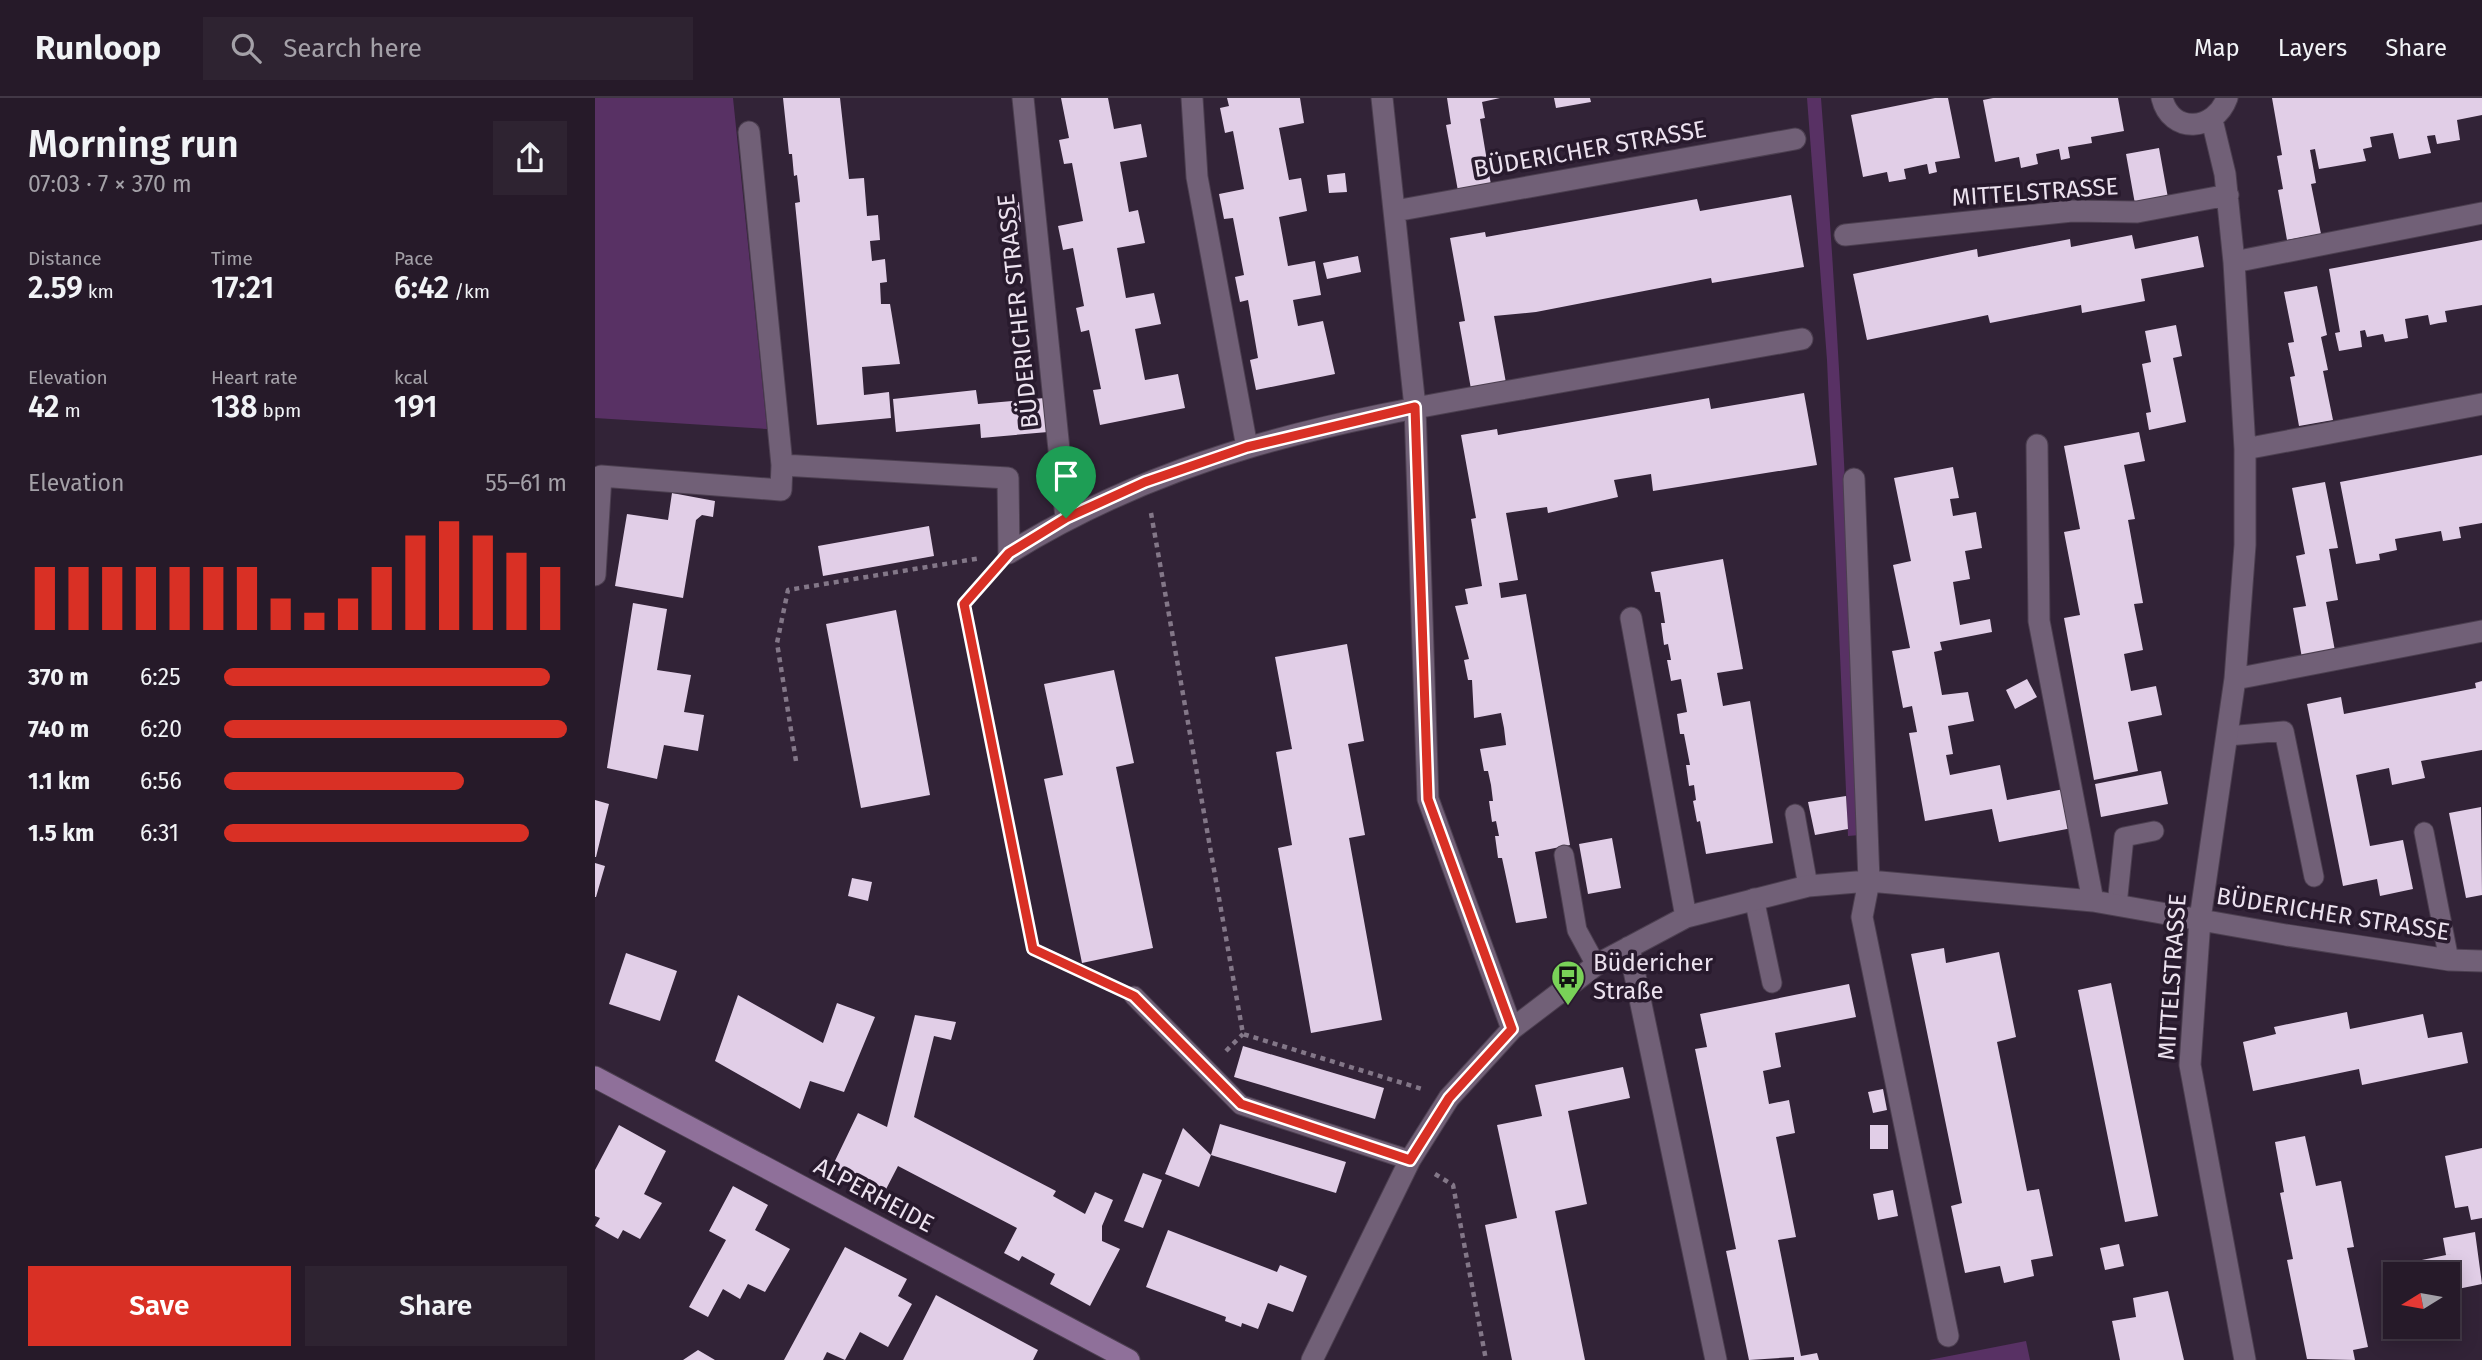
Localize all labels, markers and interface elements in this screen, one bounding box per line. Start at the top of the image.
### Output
search box [203,17,693,80]
text: Runloop [35,28,161,68]
icon: search [227,29,265,67]
text: Search here [283,33,422,64]
text: Map [2194,34,2240,62]
text: Layers [2278,34,2347,62]
text: Share [2385,34,2447,62]
street label: BÜDERICHER STRASSE [1471,115,1709,183]
text: Morning run [28,121,239,167]
button: share [493,121,567,195]
text: 07:03 · 7 × 370 m [28,170,192,198]
street label: MITTELSTRASSE [1951,172,2119,212]
street label: BÜDERICHER STRASSE [992,192,1044,430]
text: Distance [28,247,102,270]
text: Time [211,247,253,270]
text: Pace [394,247,433,270]
text: 2.59 [28,270,83,306]
text: 17:21 [211,270,274,306]
text: 6:42 [394,270,449,306]
text: km [83,280,114,303]
text: /km [449,280,490,303]
text: Elevation [28,366,108,389]
text: Heart rate [211,366,298,389]
text: kcal [394,366,428,389]
text: 42 [28,389,59,425]
text: 138 [211,389,257,425]
text: 191 [394,389,437,425]
text: m [59,399,81,422]
text: bpm [257,399,301,422]
pin [1036,446,1096,518]
icon: arrive [1047,457,1085,495]
text: Elevation [28,469,124,497]
text: 55–61 m [485,469,567,497]
text: 370 m [28,663,89,691]
text: 6:25 [140,663,181,691]
text: 740 m [28,715,89,743]
text: 6:20 [140,715,182,743]
text: 1.1 km [28,767,90,795]
text: 6:56 [140,767,182,795]
text: 1.5 km [28,819,94,847]
text: 6:31 [140,819,179,847]
street label: BÜDERICHER STRASSE [2214,882,2452,946]
street label: MITTELSTRASSE [2152,893,2192,1061]
place label: Büdericher Straße [1593,949,1714,1005]
bus stop icon: Büdericher Straße [1549,958,1587,1007]
street label: ALPERHEIDE [809,1152,939,1238]
north arrow [2383,1262,2461,1339]
map controls [2383,1262,2460,1339]
button: Save [28,1266,291,1346]
button: Share [305,1266,567,1346]

